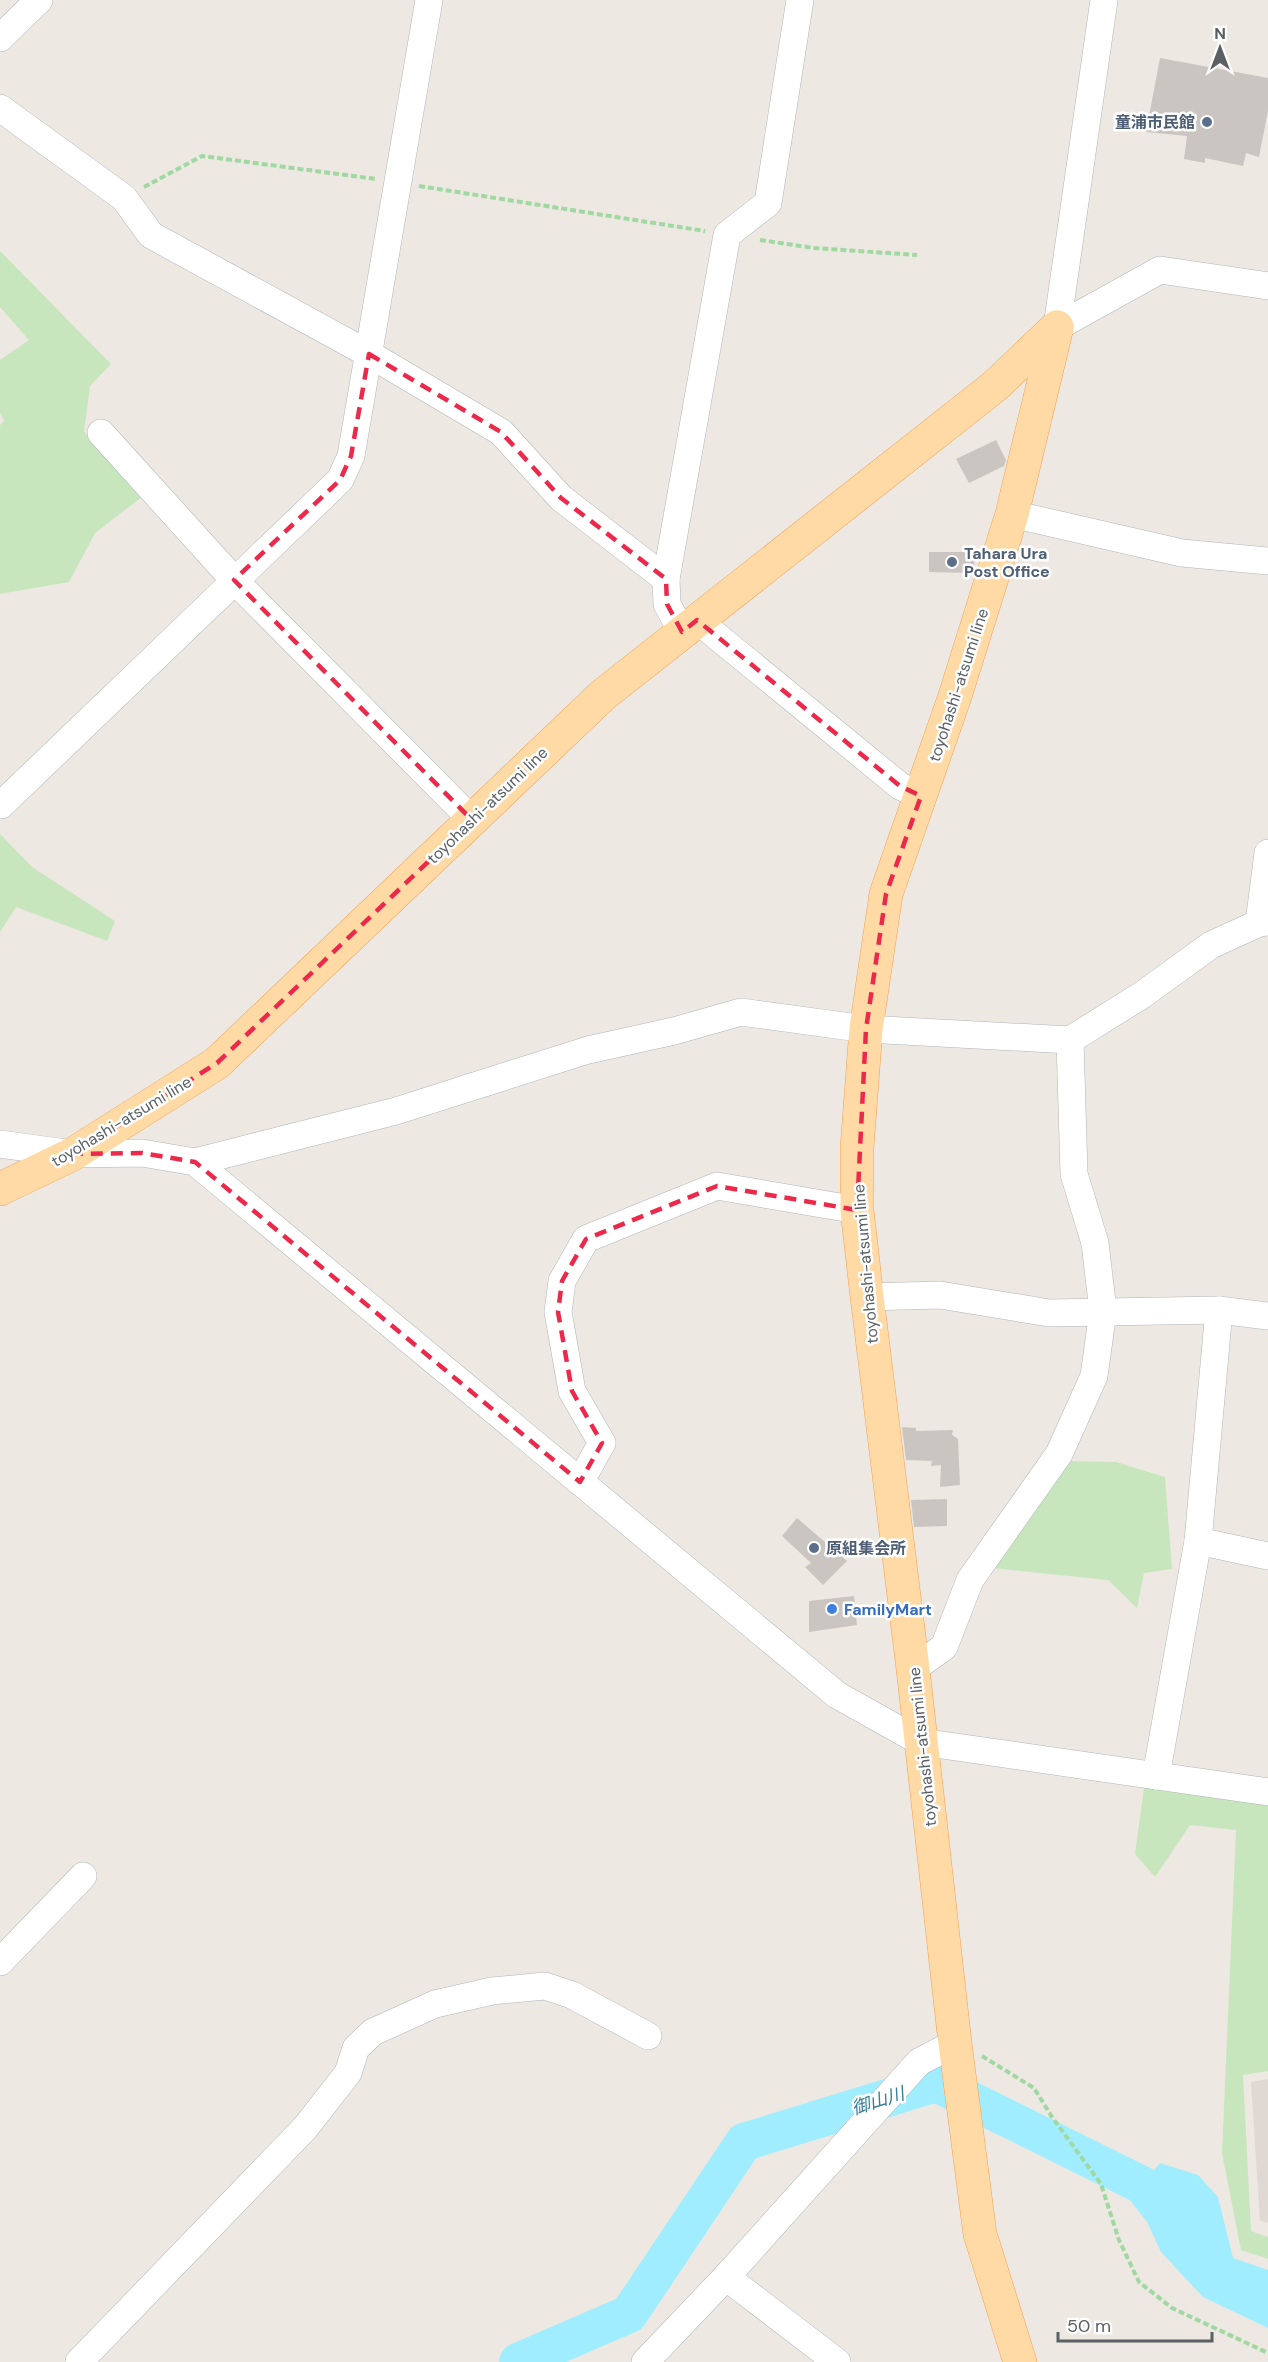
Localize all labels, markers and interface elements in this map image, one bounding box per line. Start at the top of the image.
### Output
north arrow [1190,18,1250,78]
text: N [1214,23,1226,44]
place label: 童浦市民館 [1115,112,1195,133]
marker: 童浦市民館 [1200,115,1214,129]
place label: Tahara Ura Post Office [964,543,1050,582]
marker: Tahara Ura Post Office [945,555,959,569]
street label: toyohashi-atsumi line [924,606,993,765]
street label: toyohashi-atsumi line [422,742,552,869]
street label: toyohashi-atsumi line [47,1071,195,1172]
street label: toyohashi-atsumi line [848,1183,883,1345]
place label: 原組集会所 [826,1538,906,1559]
marker: 原組集会所 [807,1541,821,1555]
place label: FamilyMart [844,1599,932,1620]
marker: FamilyMart [825,1602,839,1616]
street label: toyohashi-atsumi line [904,1666,941,1828]
water label: 御山川 [849,2081,909,2120]
scale bar [1058,2305,1212,2343]
text: 50 m [1067,2314,1111,2338]

